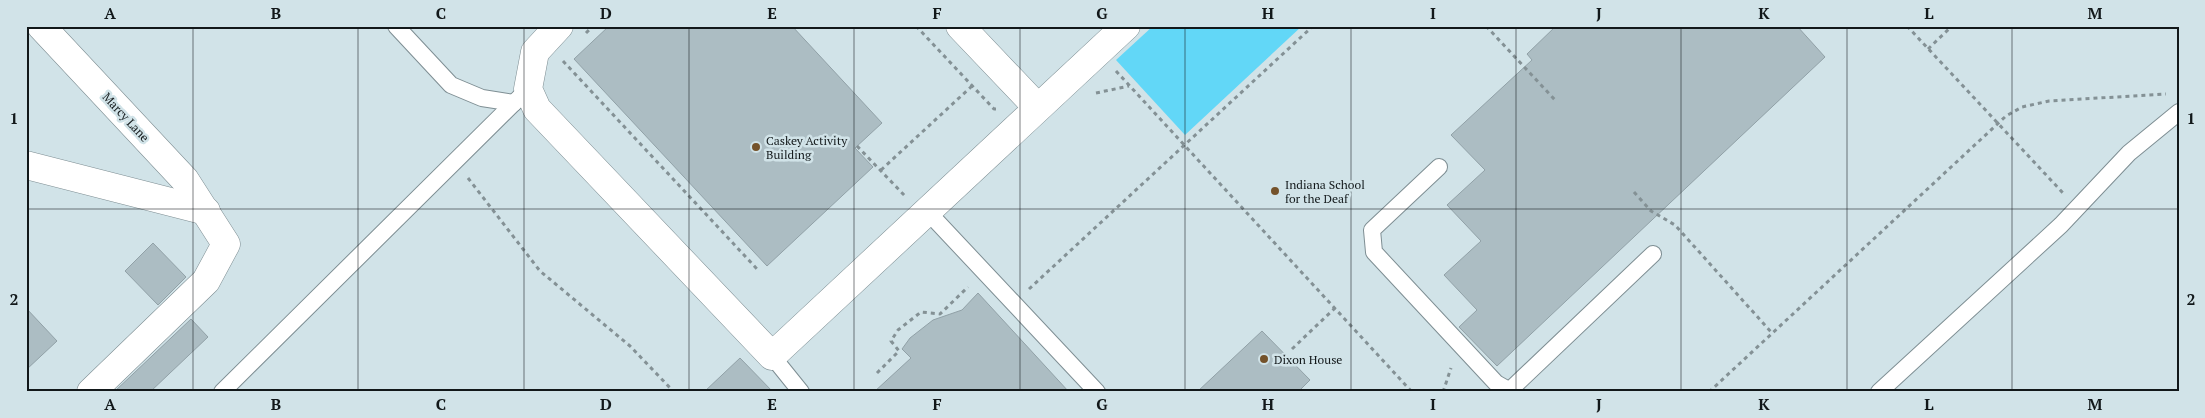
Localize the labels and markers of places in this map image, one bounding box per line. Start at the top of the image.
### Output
place label: Caskey Activity Building [766,133,848,162]
marker: Caskey Activity Building [750,141,762,153]
place label: Indiana School for the Deaf [1285,177,1365,206]
marker: Indiana School for the Deaf [1269,185,1281,197]
place label: Dixon House [1274,352,1342,367]
marker: Dixon House [1258,353,1270,365]

